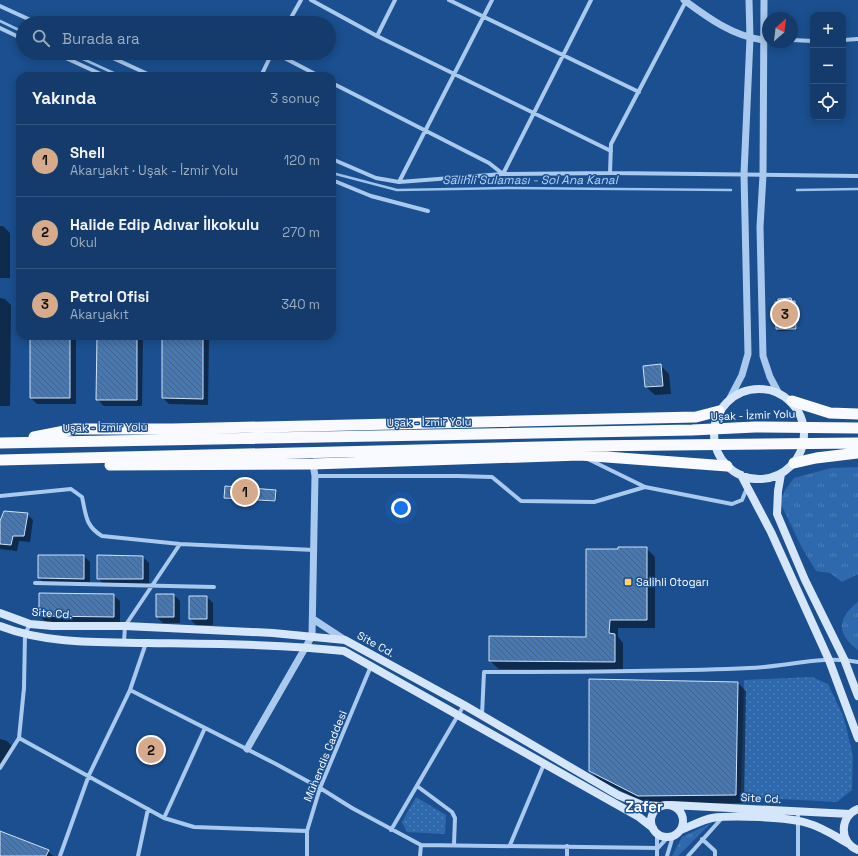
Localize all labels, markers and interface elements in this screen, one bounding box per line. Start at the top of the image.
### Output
north arrow [762,12,798,48]
map controls [810,12,846,120]
button: + [810,12,846,48]
search box [16,16,336,60]
icon: search [30,27,52,49]
text: Burada ara [62,29,140,48]
button: − [810,48,846,84]
button: locate [810,84,846,120]
text: Yakında [32,87,96,109]
text: 3 sonuç [270,90,320,107]
text: Shell [70,143,105,162]
text: 1 [42,152,48,169]
text: 120 m [284,152,320,169]
text: Akaryakıt · Uşak - İzmir Yolu [70,162,238,179]
water label: Salihli Sulaması - Sol Ana Kanal [442,172,620,188]
text: Halide Edip Adıvar İlkokulu [70,215,259,234]
text: 2 [41,224,49,241]
text: 270 m [282,224,320,241]
text: Okul [70,234,97,251]
text: Petrol Ofisi [70,287,149,306]
text: 3 [41,296,49,313]
text: 340 m [281,296,320,313]
pin: 3 [772,299,798,329]
text: Akaryakıt [70,306,129,323]
street label: Uşak - İzmir Yolu [710,407,796,423]
street label: Uşak - İzmir Yolu [387,414,471,430]
street label: Uşak - İzmir Yolu [63,419,147,435]
pin: 1 [232,477,258,507]
your location [391,498,411,518]
place label: Salihli Otogarı [636,575,709,589]
marker: Salihli Otogarı [623,577,633,587]
street label: Site Cd. [31,605,73,621]
street label: Site Cd. [355,628,397,660]
street label: Mühendis Caddesi [300,708,350,804]
pin: 2 [138,735,164,765]
street label: Site Cd. [740,790,782,806]
district label: Zafer [625,797,663,816]

